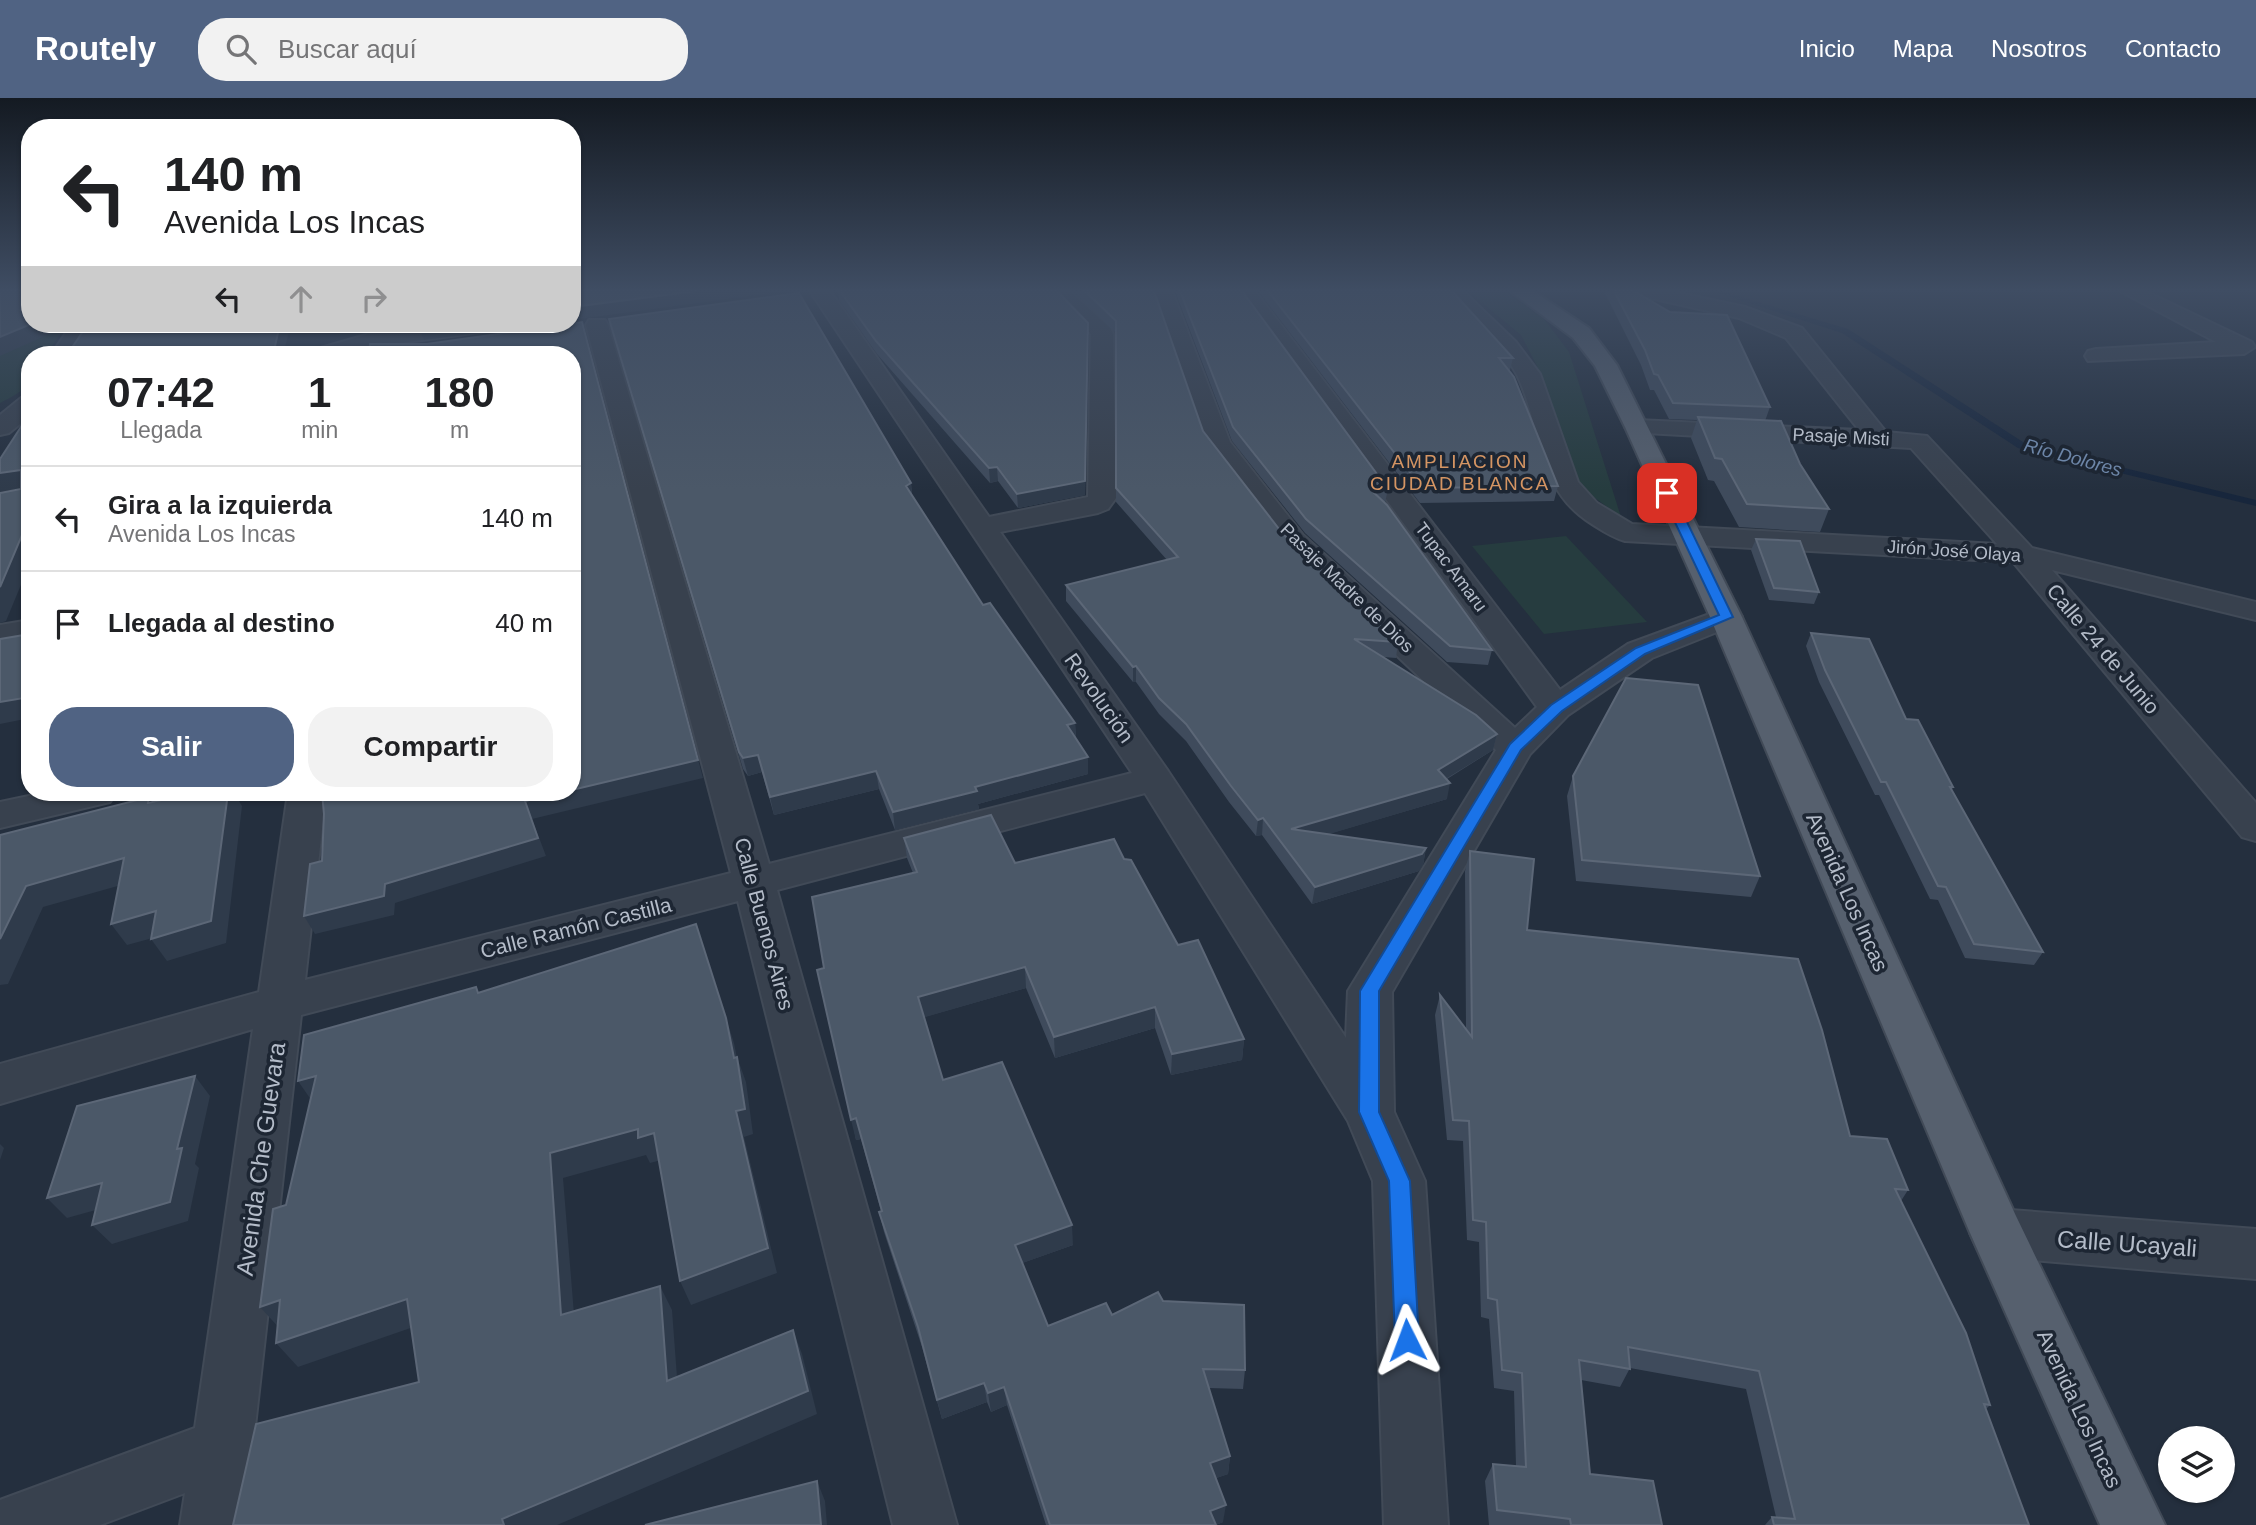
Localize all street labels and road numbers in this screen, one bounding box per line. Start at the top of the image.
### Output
street label: Pasaje Misti [1792,424,1890,450]
street label: Tupac Amaru [1411,518,1491,616]
street label: Pasaje Madre de Dios [1276,519,1418,657]
street label: Jirón José Olaya [1886,536,2023,566]
street label: Calle 24 de Junio [2042,579,2164,718]
street label: Revolución [1060,649,1139,747]
street label: Avenida Los Incas [1802,809,1893,975]
street label: Calle Buenos Aires [730,835,799,1013]
street label: Calle Ramón Castilla [478,893,674,962]
street label: Avenida Che Guevara [231,1040,290,1278]
street label: Calle Ucayali [2056,1225,2198,1262]
street label: Avenida Los Incas [2033,1326,2126,1491]

